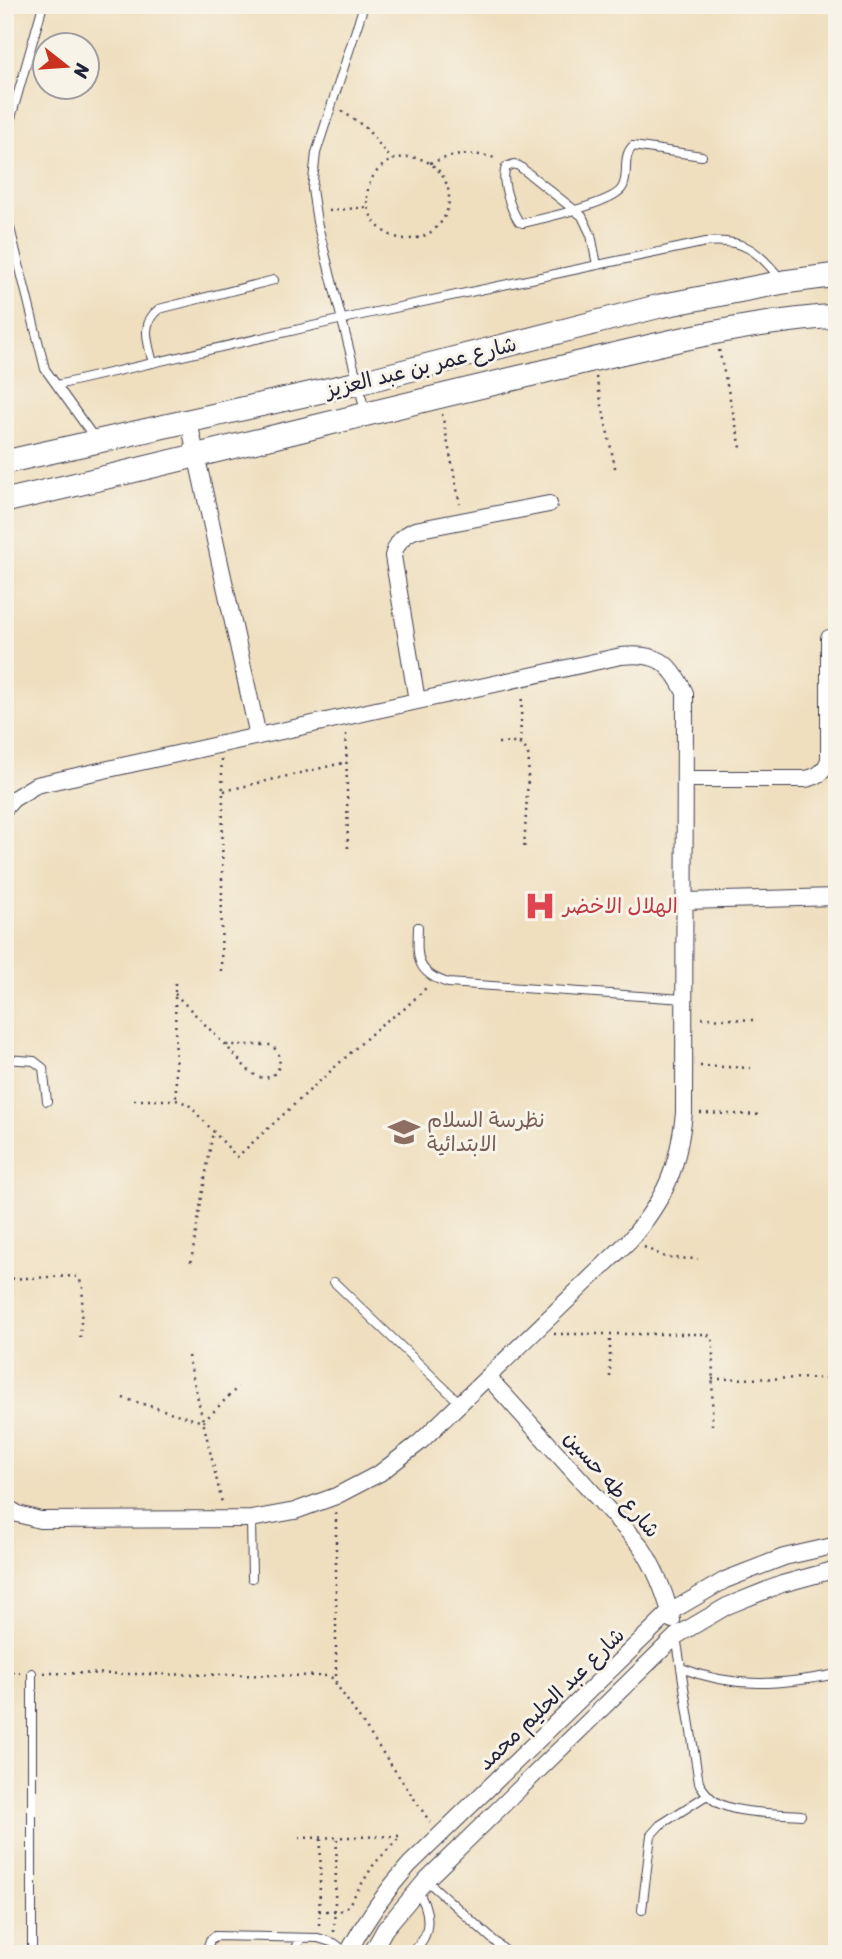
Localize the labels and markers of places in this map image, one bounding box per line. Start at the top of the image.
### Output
place label: الهلال الاخضر [561,887,678,925]
hospital icon: الهلال الاخضر [523,889,557,923]
place label: نظرسة السلام الابتدائية [427,1101,545,1163]
school or university icon: نظرسة السلام الابتدائية [387,1115,421,1149]

